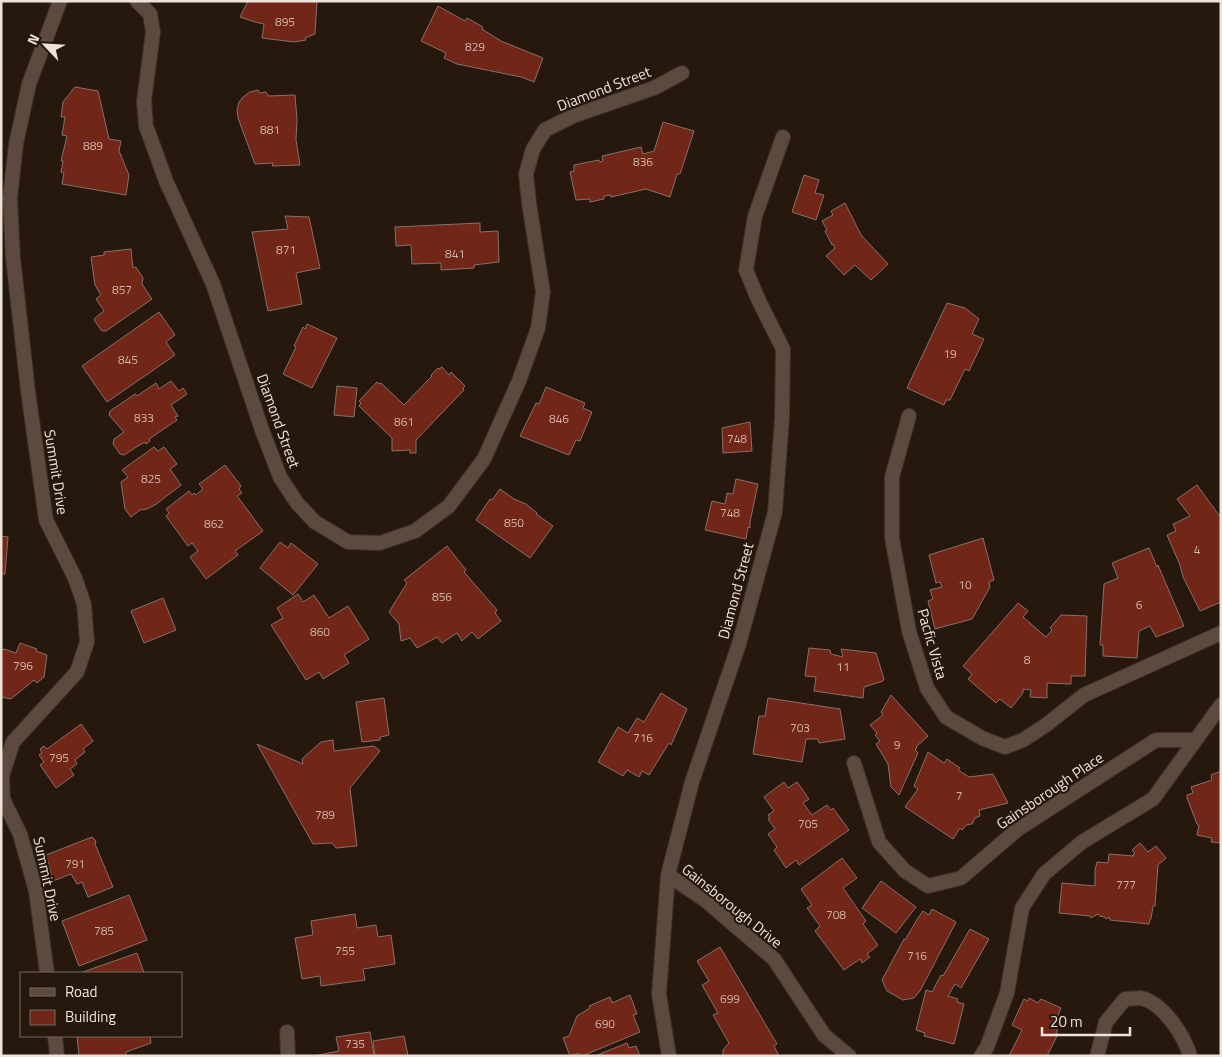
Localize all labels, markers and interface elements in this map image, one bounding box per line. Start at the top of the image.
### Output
house number: 895 [275,12,295,31]
north arrow [20,20,70,70]
text: N [21,30,44,48]
house number: 829 [465,37,485,56]
street label: Diamond Street [554,60,655,117]
house number: 881 [260,120,280,139]
house number: 889 [83,136,103,155]
house number: 836 [633,152,653,171]
house number: 871 [276,240,296,259]
house number: 841 [445,244,465,263]
house number: 857 [112,280,132,299]
house number: 19 [943,344,957,363]
house number: 845 [118,350,138,369]
street label: Diamond Street [251,370,306,472]
house number: 833 [134,408,154,427]
house number: 846 [549,409,569,428]
house number: 861 [394,412,414,431]
street label: Summit Drive [38,428,75,516]
house number: 748 [727,429,747,448]
house number: 825 [141,469,161,488]
house number: 748 [720,503,740,522]
house number: 850 [504,513,524,532]
house number: 862 [204,514,224,533]
street label: Diamond Street [712,539,760,642]
house number: 4 [1194,540,1201,559]
house number: 10 [958,575,972,594]
house number: 856 [432,587,452,606]
house number: 6 [1136,595,1143,614]
street label: Pacfic Vista [911,606,954,682]
house number: 860 [310,622,330,641]
house number: 8 [1024,650,1031,669]
house number: 796 [13,656,33,675]
house number: 11 [836,657,850,676]
house number: 703 [790,718,810,737]
house number: 716 [633,728,653,747]
house number: 9 [894,735,901,754]
street label: Gainsborough Place [992,746,1108,835]
house number: 795 [49,748,69,767]
house number: 7 [956,786,962,805]
house number: 789 [315,805,335,824]
house number: 705 [798,814,818,833]
street label: Summit Drive [27,835,68,923]
house number: 791 [65,854,85,873]
street label: Gainsborough Drive [677,858,788,953]
house number: 777 [1116,875,1136,894]
house number: 708 [826,905,846,924]
house number: 785 [94,921,114,940]
house number: 755 [335,941,355,960]
house number: 716 [907,946,927,965]
legend [20,972,182,1037]
text: Road [65,980,97,1003]
house number: 699 [720,989,740,1008]
scale bar [1042,1004,1130,1036]
text: Building [65,1005,116,1028]
text: 20 m [1050,1010,1083,1033]
house number: 690 [595,1014,615,1033]
house number: 735 [345,1034,365,1053]

